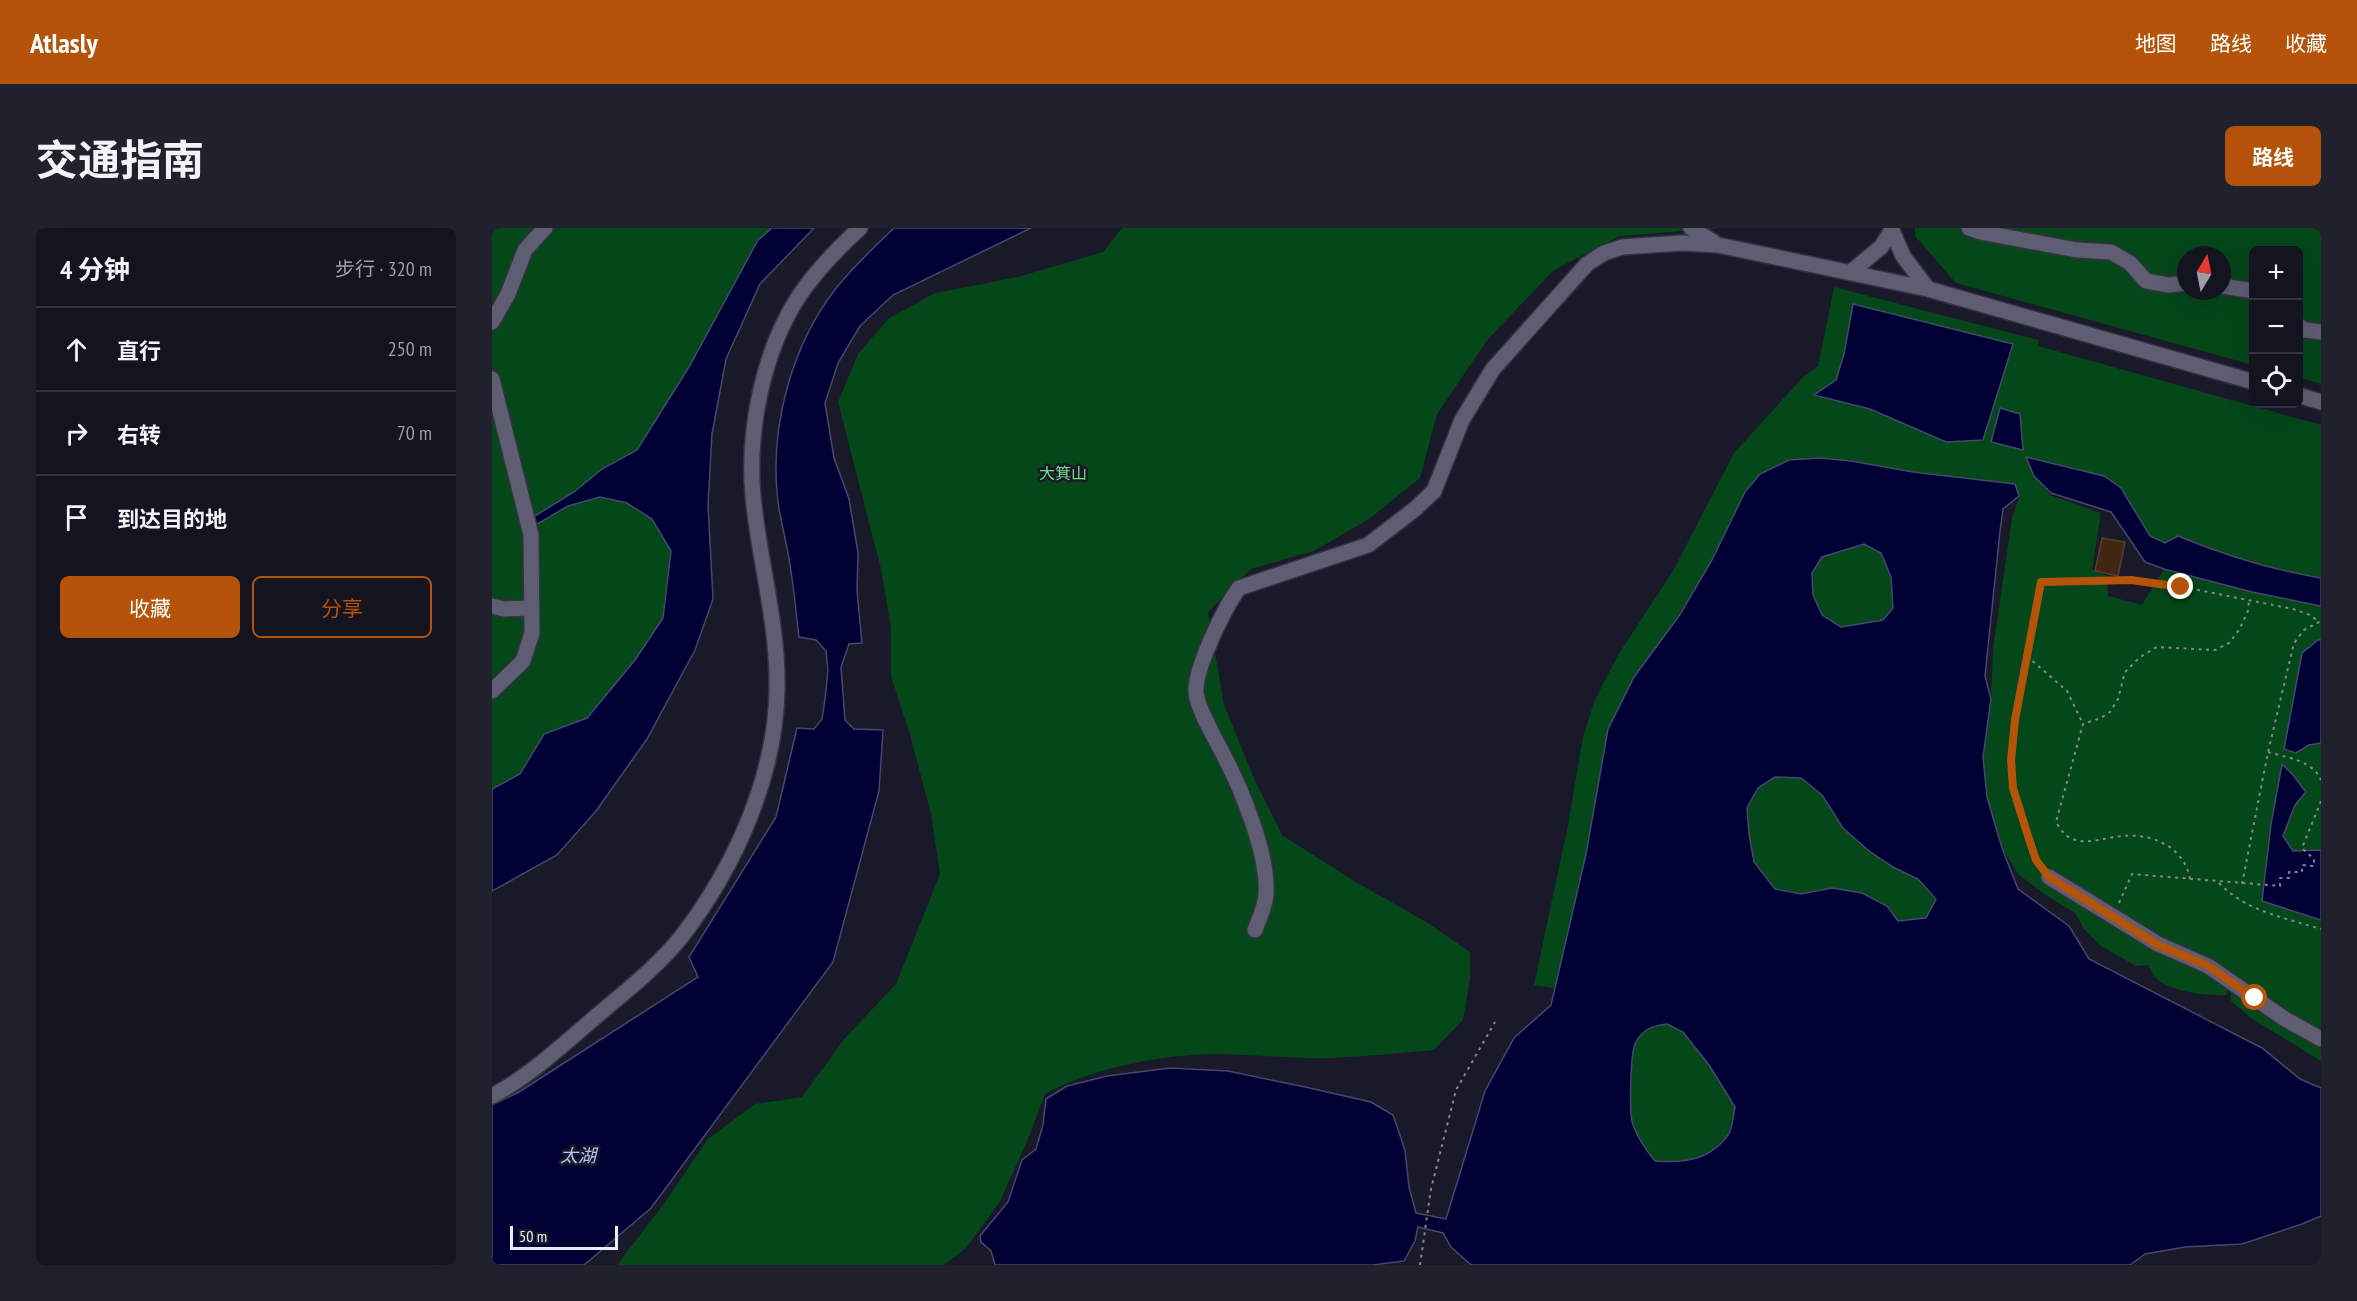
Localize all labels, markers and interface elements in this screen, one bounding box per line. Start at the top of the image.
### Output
text: Atlasly [30,24,98,61]
text: 地图 [2135,30,2177,57]
text: 路线 [2210,30,2252,57]
text: 收藏 [2285,30,2327,57]
button: 路线 [2225,126,2321,186]
text: 交通指南 [36,132,204,187]
north arrow [2177,246,2231,300]
map controls [2249,246,2303,408]
button: + [2249,246,2303,300]
text: 4 分钟 [60,253,130,286]
text: 步行 · 320 m [335,256,432,282]
button: − [2249,300,2303,354]
icon: ahead [60,333,93,366]
text: 250 m [388,336,432,362]
text: 直行 [117,337,161,365]
button: locate [2249,354,2303,408]
icon: right [60,417,93,450]
text: 70 m [397,420,432,446]
text: 右转 [117,421,161,449]
park label: 大箕山 [1039,463,1087,483]
icon: arrive [60,501,93,534]
text: 到达目的地 [117,505,227,533]
route end [2167,573,2193,599]
button: 收藏 [60,576,240,638]
button: 分享 [252,576,432,638]
route start [2241,984,2267,1010]
water label: 太湖 [560,1144,599,1167]
scale bar [510,1223,618,1250]
text: 50 m [519,1226,547,1246]

